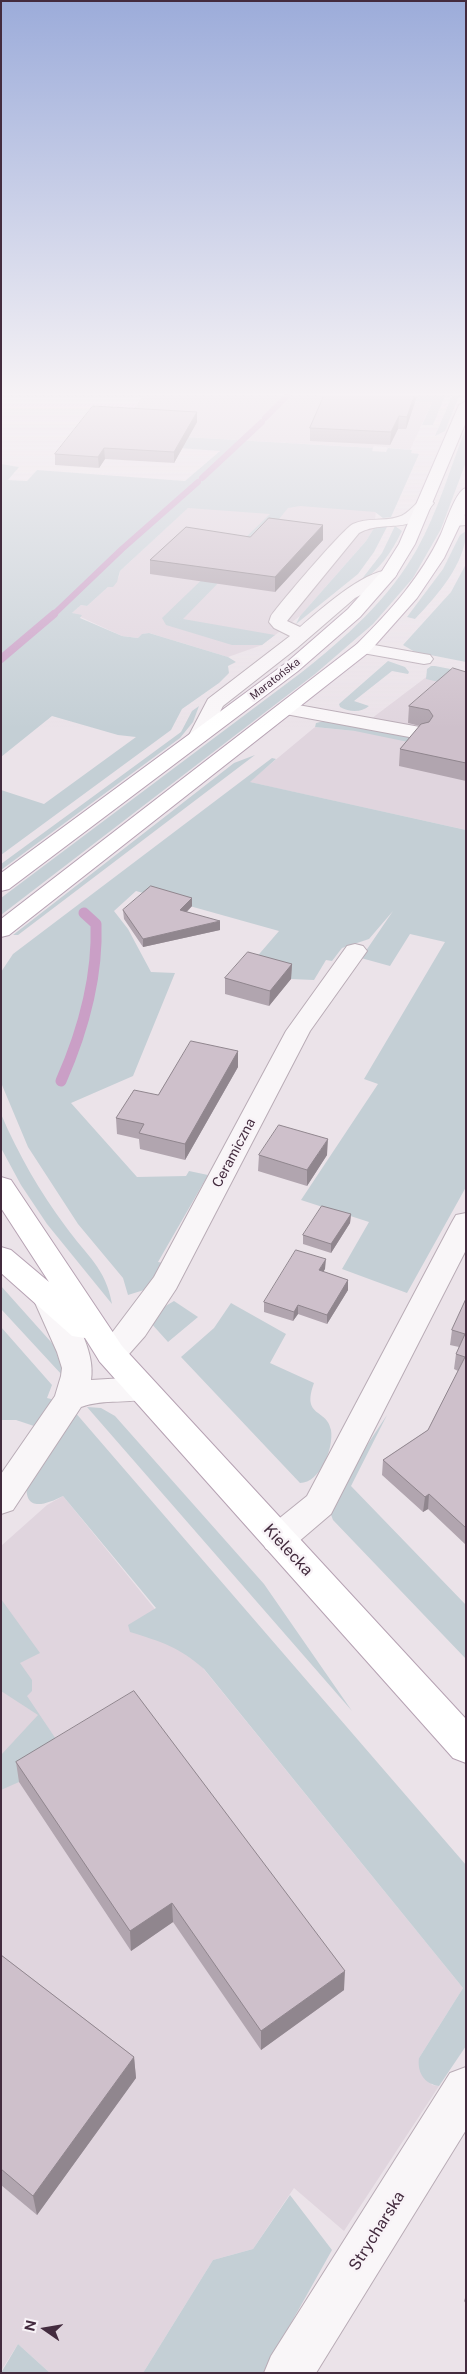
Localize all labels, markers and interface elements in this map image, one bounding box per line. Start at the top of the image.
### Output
street label: Maratońska [247,655,303,703]
street label: Ceramiczna [209,1115,259,1191]
street label: Kielecka [259,1520,317,1580]
street label: Strycharska [345,2188,409,2274]
north arrow [20,2304,70,2354]
text: N [21,2318,39,2333]

